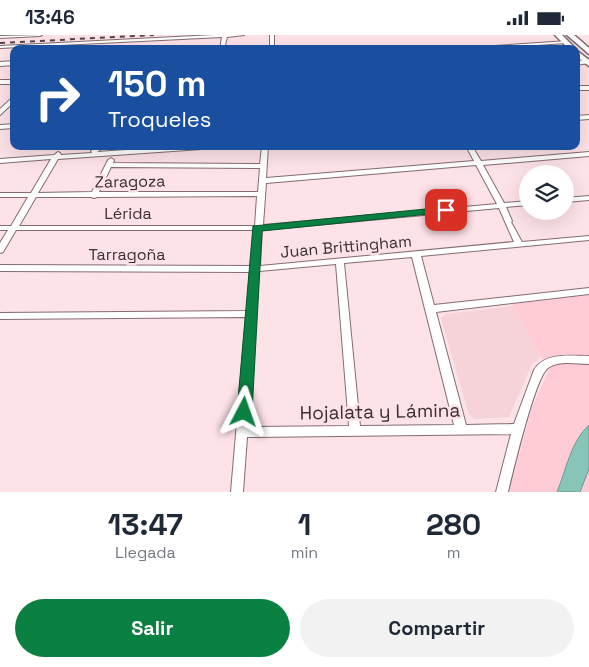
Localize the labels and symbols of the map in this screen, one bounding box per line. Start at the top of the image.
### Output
street label: Zaragoza [95,170,165,193]
pin [425,189,467,231]
street label: Lérida [104,203,152,224]
street label: Juan Brittingham [279,230,413,263]
street label: Tarragoña [88,244,166,265]
position arrow [217,385,269,437]
street label: Hojalata y Lámina [299,398,461,425]

